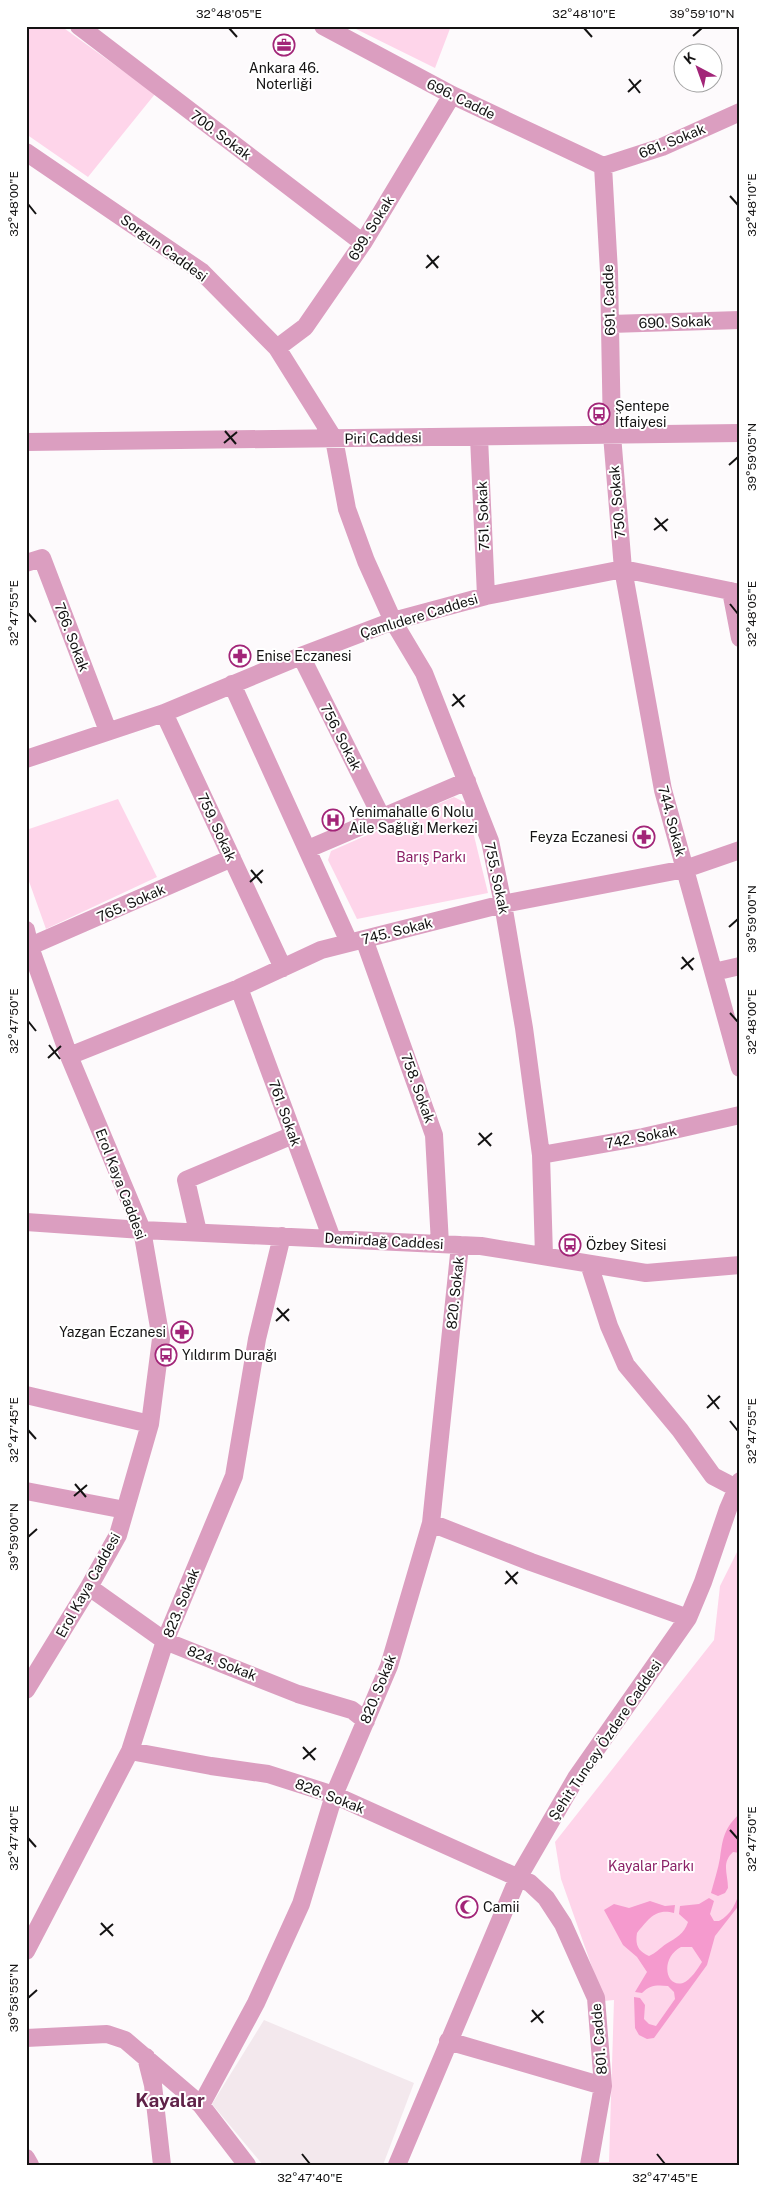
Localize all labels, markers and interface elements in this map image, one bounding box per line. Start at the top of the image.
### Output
text: 32°48'05"E [196,7,262,21]
text: 32°48'10"E [552,7,616,21]
text: 39°59'10"N [669,7,735,21]
office icon: Ankara 46. Noterliği [272,33,296,57]
north arrow [674,42,724,92]
text: K [680,49,699,68]
place label: Ankara 46. Noterliği [249,60,319,92]
street label: 696. Cadde [424,76,498,123]
street label: 700. Sokak [187,107,255,163]
street label: 681. Sokak [636,120,708,162]
text: 32°48'00"E [7,171,21,237]
text: 32°48'10"E [745,173,759,237]
street label: 699. Sokak [345,193,397,263]
street label: Sorgun Caddesi [118,211,210,285]
street label: 691. Cadde [600,264,618,336]
street label: 690. Sokak [638,313,712,331]
place label: Şentepe İtfaiyesi [615,398,670,430]
bus stop icon: Şentepe İtfaiyesi [587,402,611,426]
text: 39°59'05"N [745,423,759,491]
street label: Piri Caddesi [344,429,422,447]
street label: 750. Sokak [606,465,628,539]
street label: 751. Sokak [474,481,492,551]
text: 32°47'55"E [7,580,21,646]
text: 32°48'05"E [745,581,759,647]
street label: Çamlıdere Caddesi [358,590,480,642]
street label: 766. Sokak [52,600,93,674]
pharmacy icon: Enise Eczanesi [228,644,252,668]
place label: Enise Eczanesi [256,648,351,664]
street label: 756. Sokak [317,701,365,773]
street label: 744. Sokak [655,784,689,858]
street label: 759. Sokak [194,790,240,864]
place label: Yenimahalle 6 Nolu Aile Sağlığı Merkezi [349,804,478,836]
hospital icon: Yenimahalle 6 Nolu Aile Sağlığı Merkezi [321,808,345,832]
pharmacy icon: Feyza Eczanesi [632,825,656,849]
place label: Feyza Eczanesi [530,829,628,845]
street label: 755. Sokak [482,840,512,916]
park label: Barış Parkı [396,849,466,865]
street label: 765. Sokak [94,881,168,925]
text: 39°59'00"N [745,885,759,953]
street label: 745. Sokak [360,914,434,948]
text: 32°47'50"E [7,988,21,1054]
text: 32°48'00"E [745,989,759,1055]
street label: 758. Sokak [398,1051,438,1125]
street label: 761. Sokak [266,1078,304,1149]
street label: 742. Sokak [604,1122,678,1152]
street label: Erol Kaya Caddesi [93,1126,149,1242]
street label: Demirdağ Caddesi [324,1230,444,1252]
bus stop icon: Özbey Sitesi [558,1233,582,1257]
place label: Özbey Sitesi [586,1235,667,1253]
street label: 820. Sokak [443,1256,467,1330]
pharmacy icon: Yazgan Eczanesi [170,1320,194,1344]
place label: Yazgan Eczanesi [59,1324,166,1340]
bus stop icon: Yıldırım Durağı [154,1343,178,1367]
place label: Yıldırım Durağı [182,1347,277,1363]
text: 32°47'45"E [7,1397,21,1463]
text: 32°47'55"E [745,1398,759,1464]
text: 39°59'00"N [7,1503,21,1571]
street label: Erol Kaya Caddesi [53,1530,123,1640]
street label: 823. Sokak [160,1566,202,1640]
street label: 824. Sokak [185,1642,259,1684]
street label: 820. Sokak [357,1652,399,1726]
street label: Şehit Tuncay Özdere Caddesi [544,1656,665,1823]
street label: 826. Sokak [293,1775,367,1817]
text: 32°47'40"E [7,1805,21,1871]
text: 32°47'50"E [745,1806,759,1872]
park label: Kayalar Parkı [608,1858,694,1874]
mosque icon: Camii [455,1895,479,1919]
place label: Camii [483,1899,519,1915]
text: 39°58'55"N [7,1964,21,2032]
street label: 801. Cadde [588,2003,610,2075]
district label: Kayalar [135,2089,205,2111]
text: 32°47'40"E [277,2171,343,2185]
text: 32°47'45"E [632,2171,698,2185]

